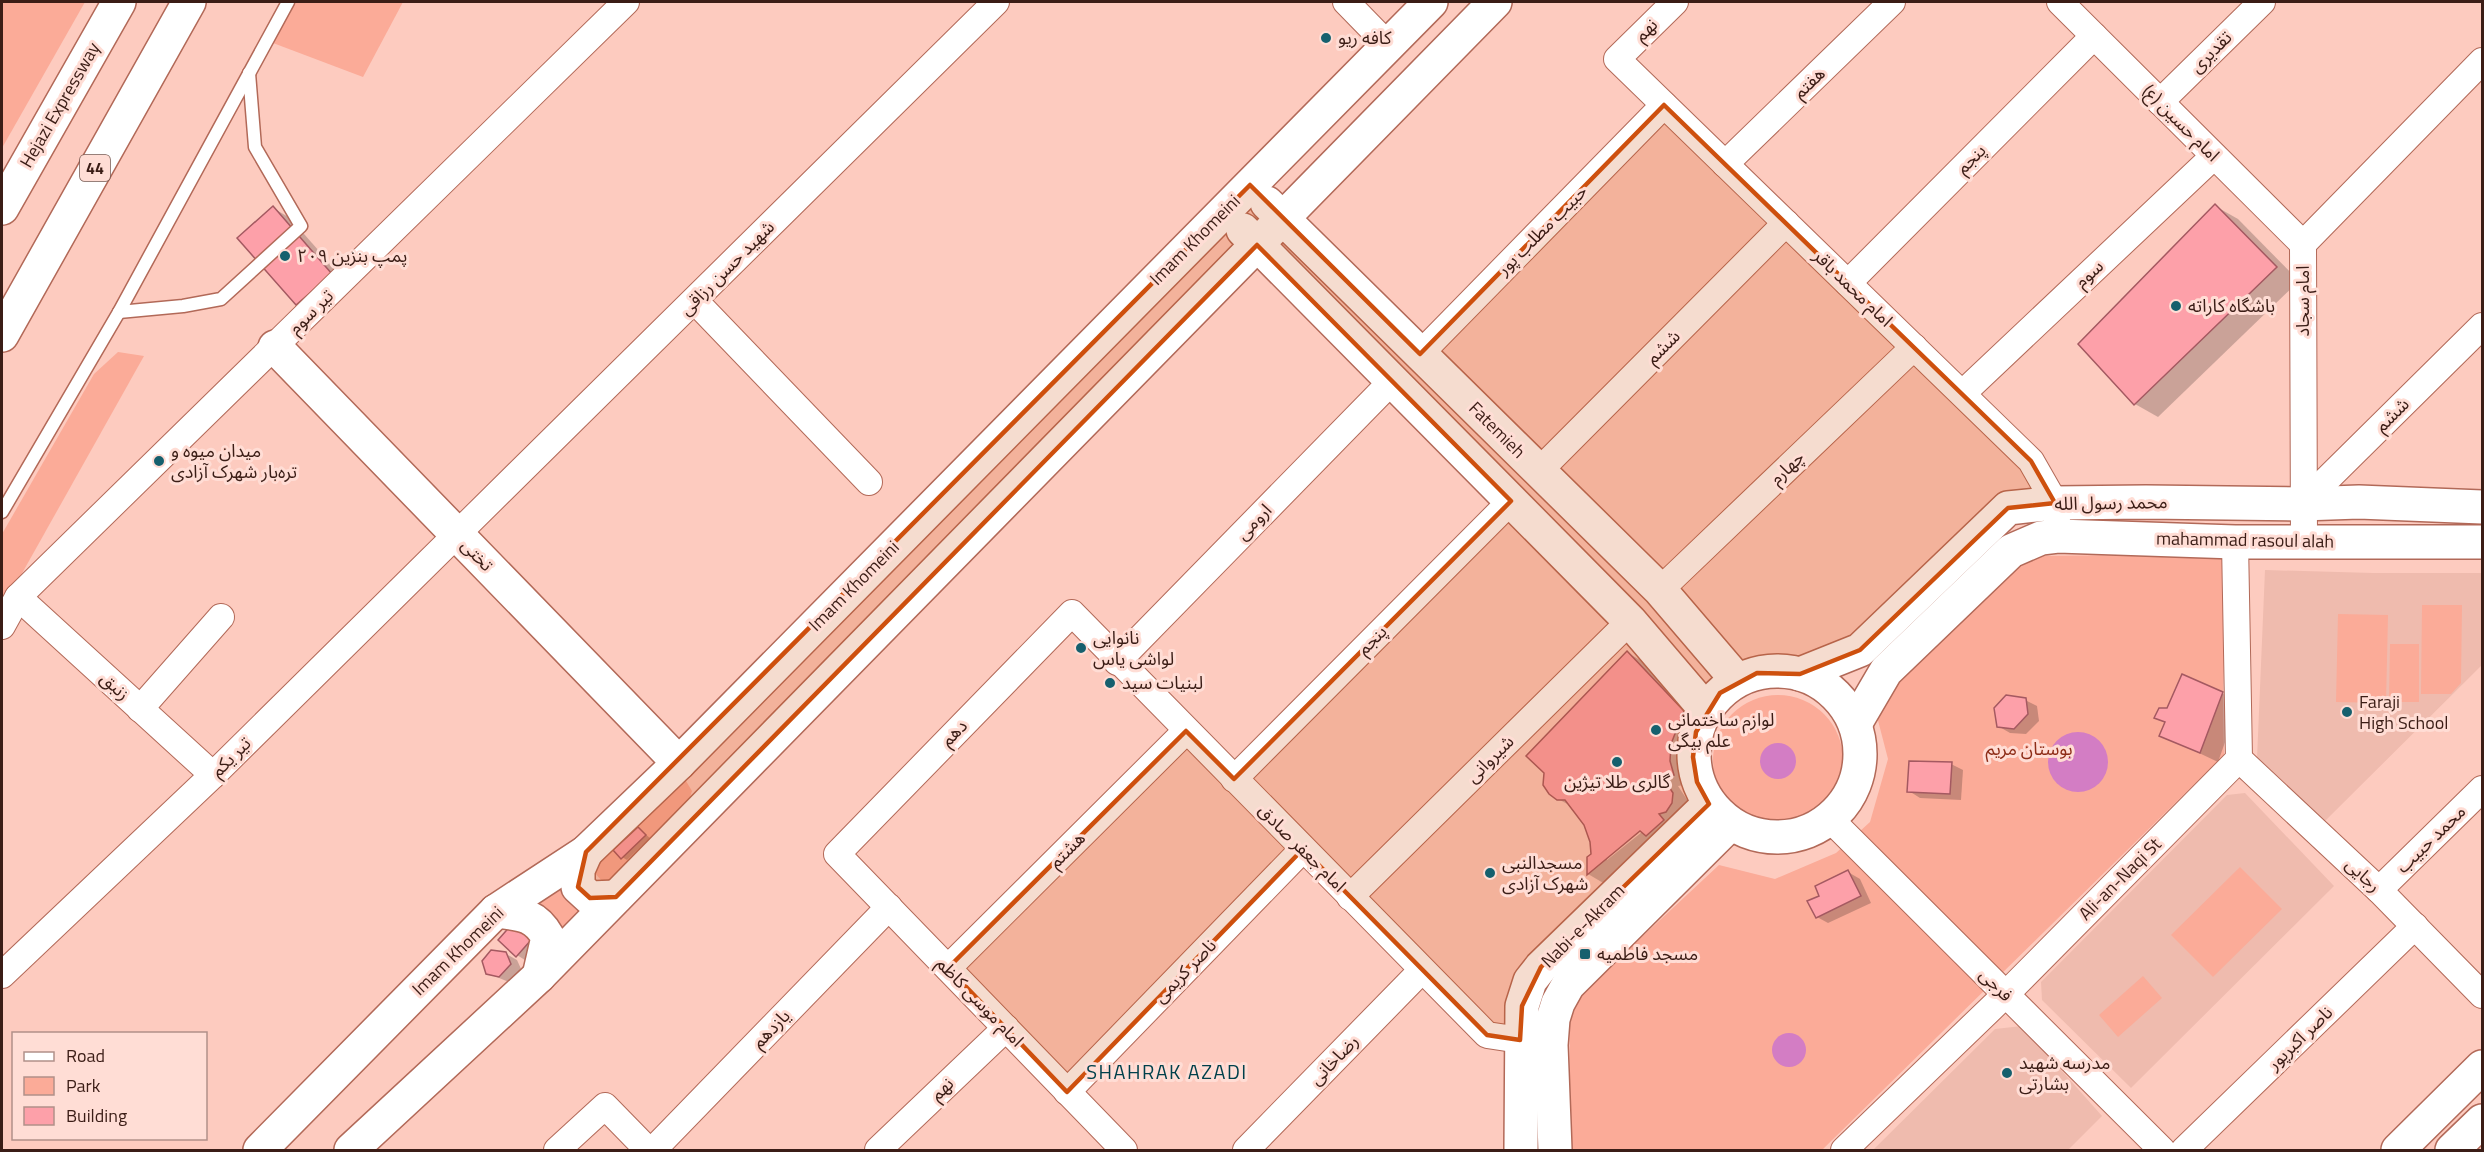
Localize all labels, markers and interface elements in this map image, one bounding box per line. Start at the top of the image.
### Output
street label: نهم [1628,12,1664,48]
place label: کافه ریو [1338,24,1392,51]
street label: تقدیری [2183,24,2238,79]
marker: کافه ریو [1319,31,1333,45]
street label: Hejazi Expressway [13,37,107,172]
street label: هفتم [1786,60,1831,105]
street label: امام حسین (ع) [2136,78,2226,168]
street label: پنجم [1949,137,1992,180]
road number: 44 [80,155,110,181]
street label: حبیب مطلب پور [1489,178,1593,282]
street label: Imam Khomeini [1143,188,1246,291]
street label: شهید حسن رزاقی [673,214,780,321]
place label: پمپ بنزین ۲۰۹ [297,242,407,269]
street label: امام محمد باقر [1806,242,1899,333]
marker: پمپ بنزین ۲۰۹ [278,249,292,263]
street label: سوم [2068,253,2110,295]
street label: امام سجاد [2289,265,2317,337]
street label: تیر سوم [282,283,340,341]
place label: باشگاه کاراته [2188,292,2275,319]
marker: باشگاه کاراته [2169,299,2183,313]
street label: ششم [1639,323,1686,370]
street label: ششم [2368,391,2415,438]
street label: Fatemieh [1463,395,1532,464]
place label: میدان میوه و تره‌بار شهرک آزادی [171,437,297,485]
street label: چهارم [1763,444,1811,492]
marker: میدان میوه و تره‌بار شهرک آزادی [152,454,166,468]
street label: محمد رسول الله [2054,488,2168,517]
street label: ارومی [1229,497,1278,546]
street label: mahammad rasoul alah [2156,524,2334,555]
street label: تختی [455,532,500,577]
street label: Imam Khomeini [802,534,905,637]
street label: پنجم [1350,618,1393,661]
place label: نانوایی لواشی یاس [1093,624,1174,672]
marker: نانوایی لواشی یاس [1074,641,1088,655]
street label: زنبق [95,665,136,706]
place label: لبنیات سید [1122,669,1203,696]
marker: لبنیات سید [1103,676,1117,690]
place label: Faraji High School [2359,688,2448,736]
marker: Faraji High School [2340,705,2354,719]
place label: لوازم ساختمانی علم بیگی [1668,706,1774,754]
street label: دهم [934,713,973,752]
marker: لوازم ساختمانی علم بیگی [1649,723,1663,737]
street label: شیروانی [1459,728,1520,789]
street label: تیر یکم [204,730,257,783]
park label: بوستان مریم [1985,735,2073,762]
marker: گالری طلا تیژین [1610,755,1624,769]
place label: گالری طلا تیژین [1564,768,1671,795]
street label: امام جعفر صادق [1251,797,1353,899]
street label: محمد حبیب [2390,798,2472,879]
street label: هشتم [1042,825,1091,874]
street label: Ali-an-Naqi St [2072,831,2168,926]
place label: مسجدالنبی شهرک آزادی [1502,849,1588,897]
street label: رجایی [2339,851,2387,898]
marker: مسجدالنبی شهرک آزادی [1483,866,1497,880]
street label: Nabi-e-Akram [1535,878,1631,974]
street label: Imam Khomeini [406,900,510,1002]
street label: ناصر کریمی [1147,932,1222,1009]
place label: مسجد فاطمیه [1597,940,1698,967]
marker: مسجد فاطمیه [1578,947,1592,961]
street label: امام موسی کاظم [930,951,1030,1053]
street label: فرجی [1973,962,2019,1008]
street label: ناصر اکبرپور [2260,999,2339,1077]
street label: یازدهم [745,1003,796,1054]
street label: رضاخانی [1303,1028,1365,1091]
legend [12,1032,207,1140]
text: Road [66,1042,105,1069]
place label: مدرسه شهید بشارتی [2019,1049,2110,1097]
district label: SHAHRAK AZADI [1086,1056,1248,1087]
marker: مدرسه شهید بشارتی [2000,1066,2014,1080]
street label: نهم [924,1071,960,1107]
text: Park [66,1072,101,1099]
text: Building [66,1102,127,1129]

